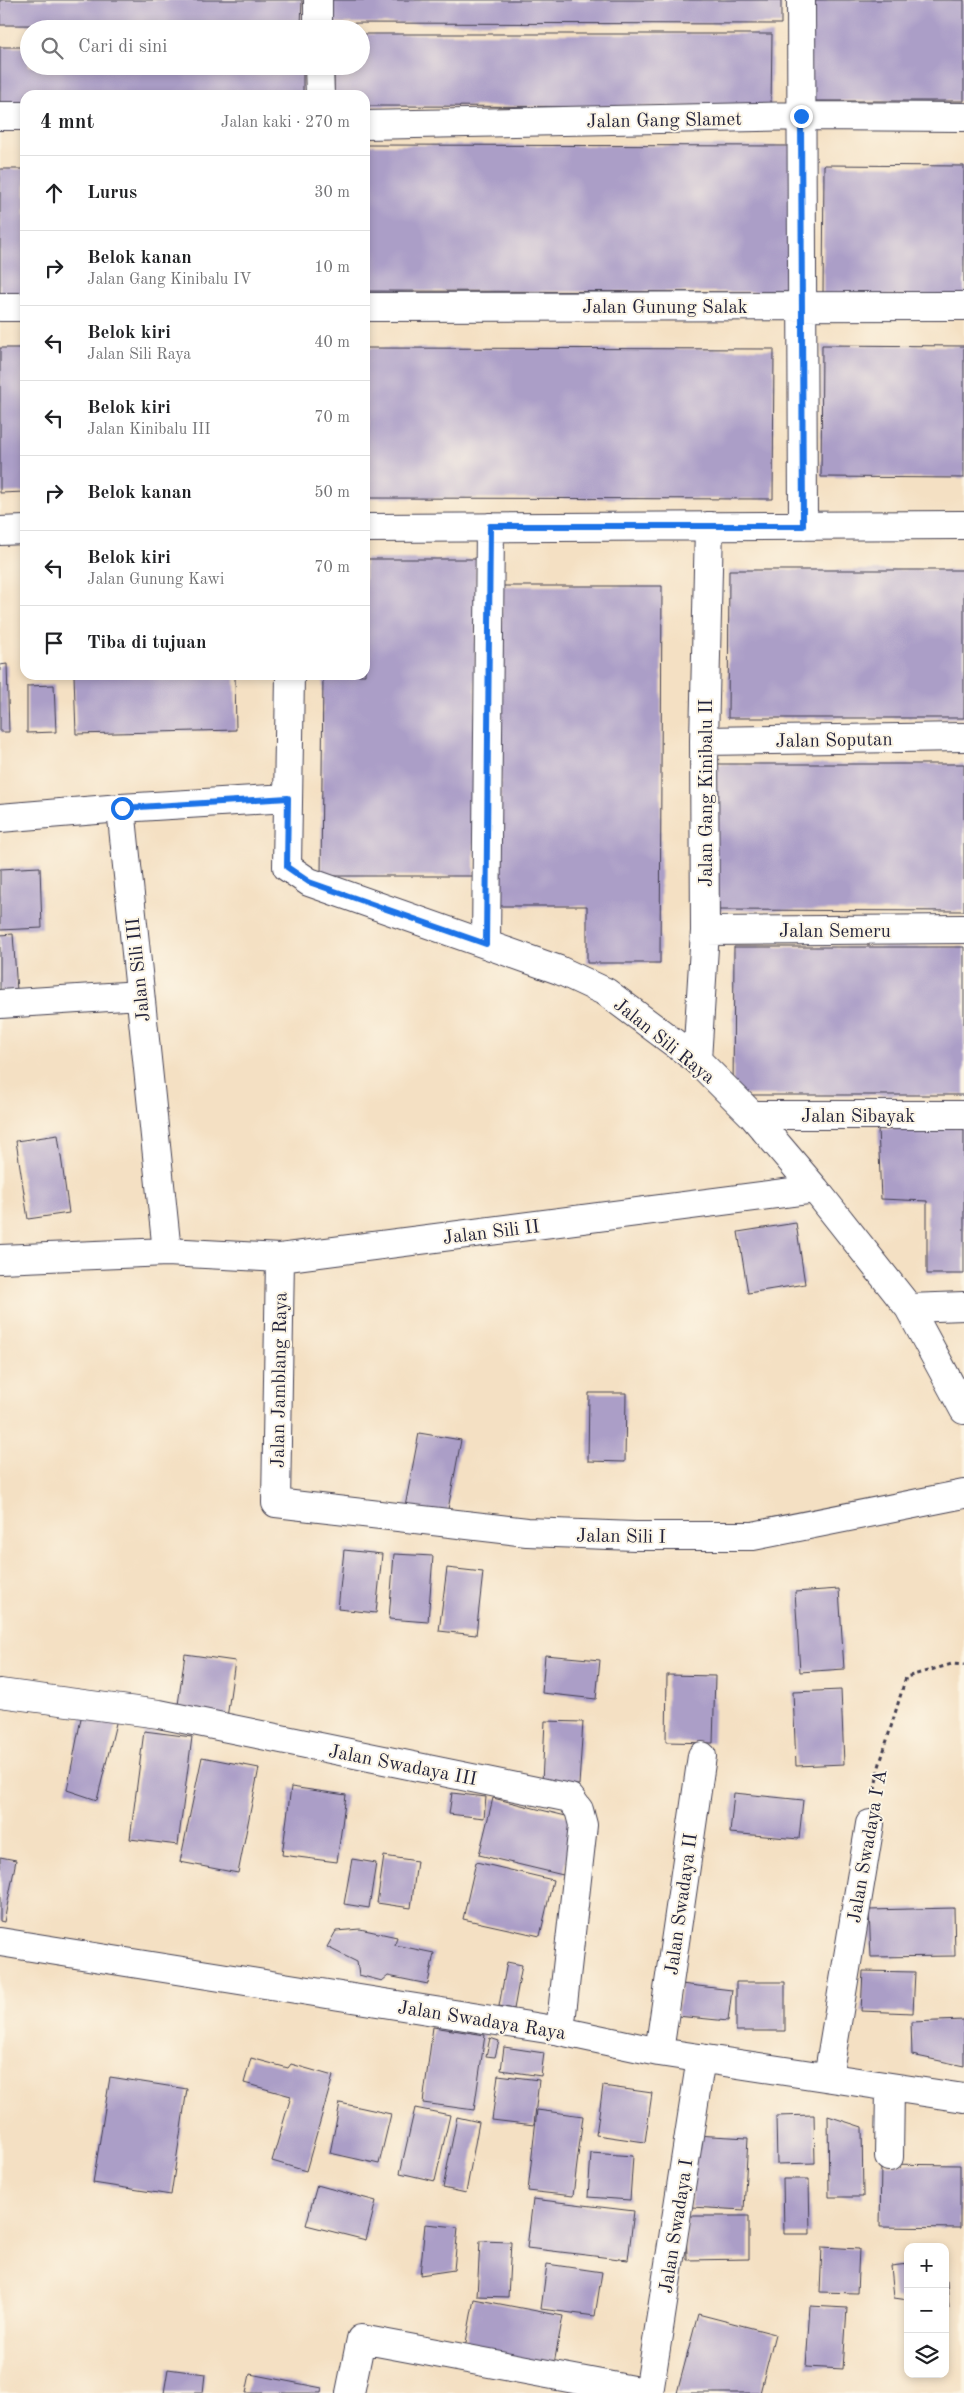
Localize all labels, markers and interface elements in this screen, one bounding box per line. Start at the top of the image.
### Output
search box [20,20,370,75]
icon: search [38,34,66,62]
text: Cari di sini [78,38,168,57]
route end [790,105,813,128]
street label: Jalan Gang Slamet [586,111,742,132]
text: 4 mnt [40,112,94,133]
text: Jalan kaki · 270 m [221,115,350,131]
icon: ahead [40,179,68,207]
text: Lurus [87,184,137,203]
text: 30 m [314,185,350,201]
text: Belok kanan [87,249,192,268]
icon: right [40,254,68,282]
text: 10 m [314,260,350,276]
text: Jalan Gang Kinibalu IV [87,272,252,288]
street label: Jalan Gunung Salak [582,299,748,318]
text: Belok kiri [87,324,171,343]
icon: left [40,329,68,357]
text: 40 m [314,335,350,351]
text: Jalan Sili Raya [87,347,191,363]
text: Belok kiri [87,399,171,418]
icon: left [40,404,68,432]
text: 70 m [314,410,350,426]
text: Jalan Kinibalu III [87,422,211,438]
icon: right [40,479,68,507]
text: Belok kanan [87,484,192,503]
text: 50 m [314,485,350,501]
text: Belok kiri [87,549,171,568]
icon: left [40,554,68,582]
text: 70 m [314,560,350,576]
text: Jalan Gunung Kawi [87,572,224,588]
icon: arrive [40,629,68,657]
text: Tiba di tujuan [87,634,207,653]
street label: Jalan Gang Kinibalu II [698,699,717,887]
street label: Jalan Soputan [775,731,893,752]
route start [111,797,134,820]
street label: Jalan Sili III [125,917,154,1023]
street label: Jalan Semeru [779,923,891,942]
street label: Jalan Sili Raya [609,996,718,1089]
street label: Jalan Sibayak [801,1108,915,1127]
street label: Jalan Sili II [442,1218,541,1249]
street label: Jalan Jamblang Raya [269,1291,292,1468]
street label: Jalan Sili I [576,1527,666,1548]
street label: Jalan Swadaya III [327,1743,478,1790]
street label: Jalan Swadaya I A [846,1768,891,1925]
street label: Jalan Swadaya II [663,1832,702,1977]
street label: Jalan Swadaya Raya [396,1999,568,2044]
street label: Jalan Swadaya I [657,2158,697,2295]
map controls [904,2243,949,2378]
button: + [904,2243,949,2288]
button: − [904,2288,949,2333]
button: layers [904,2333,949,2378]

